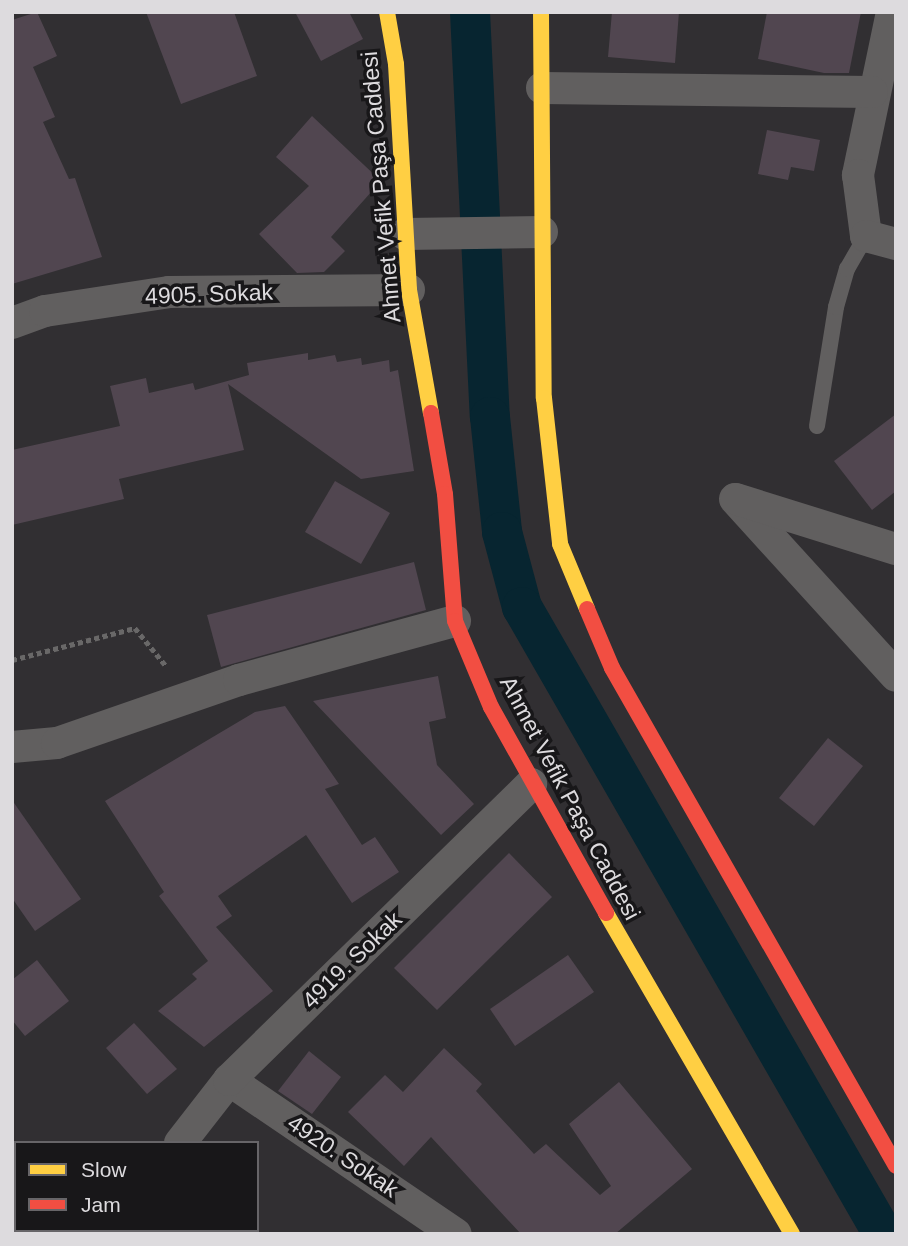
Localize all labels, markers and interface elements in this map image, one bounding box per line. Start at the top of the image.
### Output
street label: Ahmet Vefik Paşa Caddesi [355,50,407,324]
street label: 4905. Sokak [145,278,273,310]
street label: Ahmet Vefik Paşa Caddesi [494,671,646,925]
street label: 4919. Sokak [296,906,408,1014]
street label: 4920. Sokak [282,1109,404,1203]
legend [14,1141,259,1232]
text: Slow [81,1158,127,1181]
text: Jam [81,1193,121,1216]

